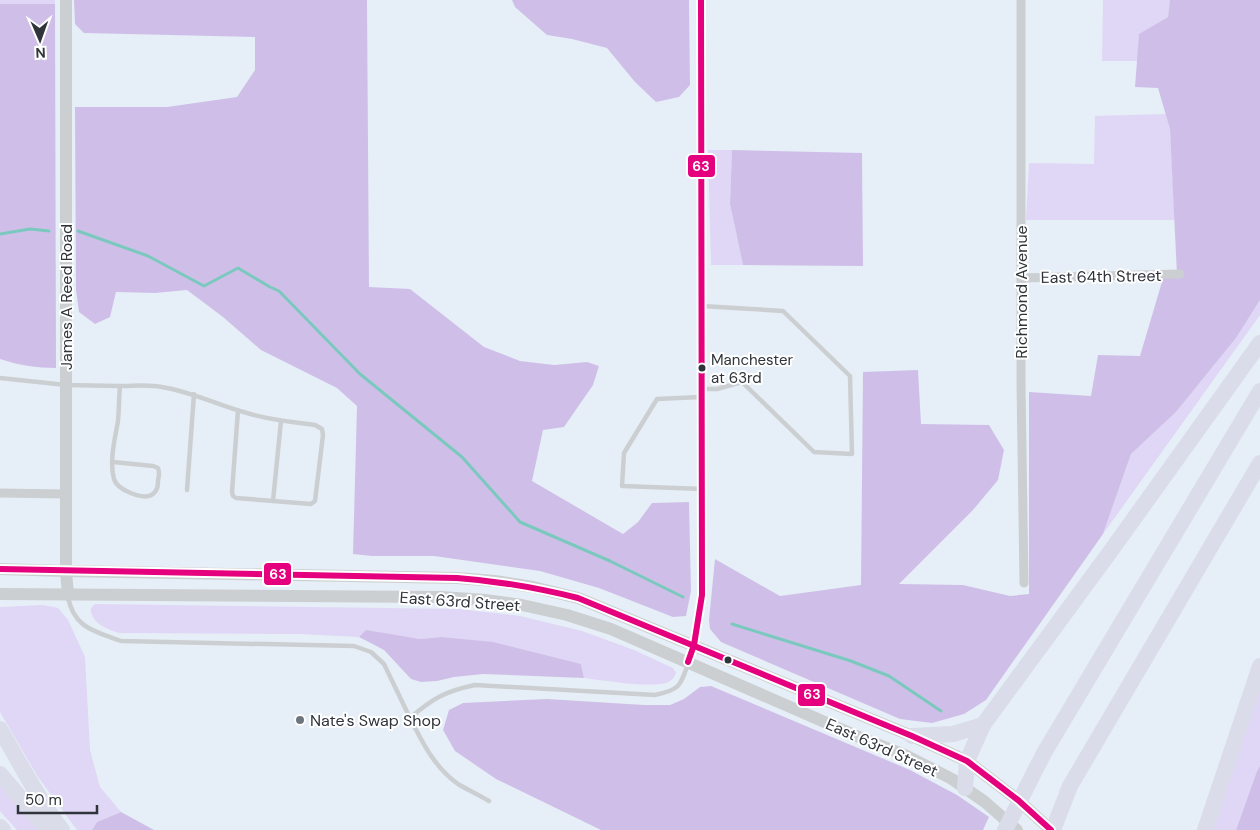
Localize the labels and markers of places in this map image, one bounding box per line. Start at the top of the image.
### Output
place label: Manchester at 63rd [711,350,794,388]
marker: Manchester at 63rd [697,363,707,373]
unlabelled marker [723,655,733,665]
place label: Nate's Swap Shop [310,710,441,731]
marker: Nate's Swap Shop [294,714,306,726]

